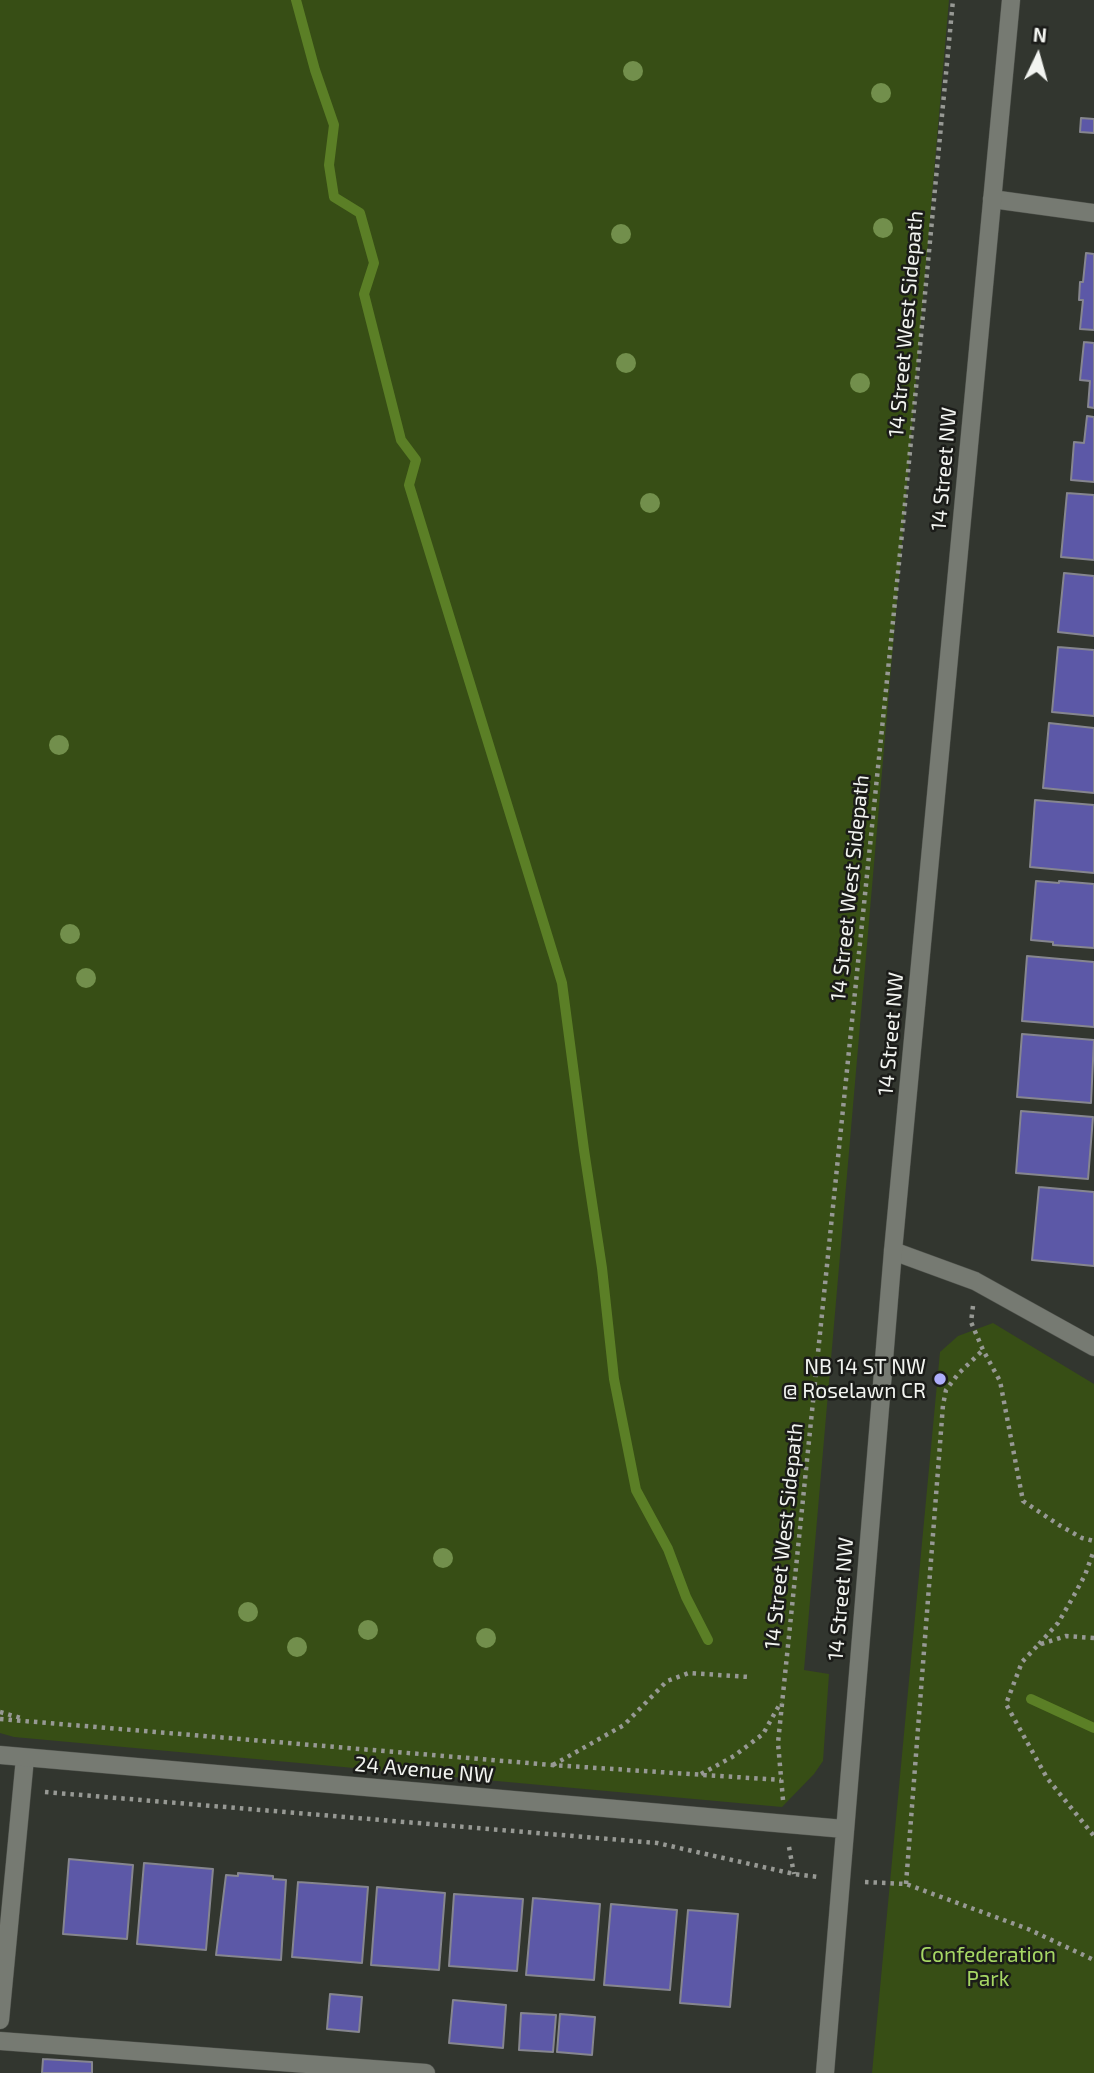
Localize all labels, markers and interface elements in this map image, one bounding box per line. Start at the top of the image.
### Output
north arrow [1003,21,1073,91]
text: N [1032,23,1048,47]
street label: 14 Street West Sidepath [884,210,928,438]
street label: 14 Street NW [926,406,962,532]
street label: 14 Street West Sidepath [826,774,874,1002]
street label: 14 Street NW [873,971,909,1097]
place label: NB 14 ST NW @ Roselawn CR [783,1354,926,1404]
marker: NB 14 ST NW @ Roselawn CR [932,1371,948,1387]
street label: 14 Street West Sidepath [760,1422,808,1650]
street label: 14 Street NW [823,1536,859,1662]
street label: 24 Avenue NW [354,1751,494,1789]
park label: Confederation Park [920,1942,1056,1992]

